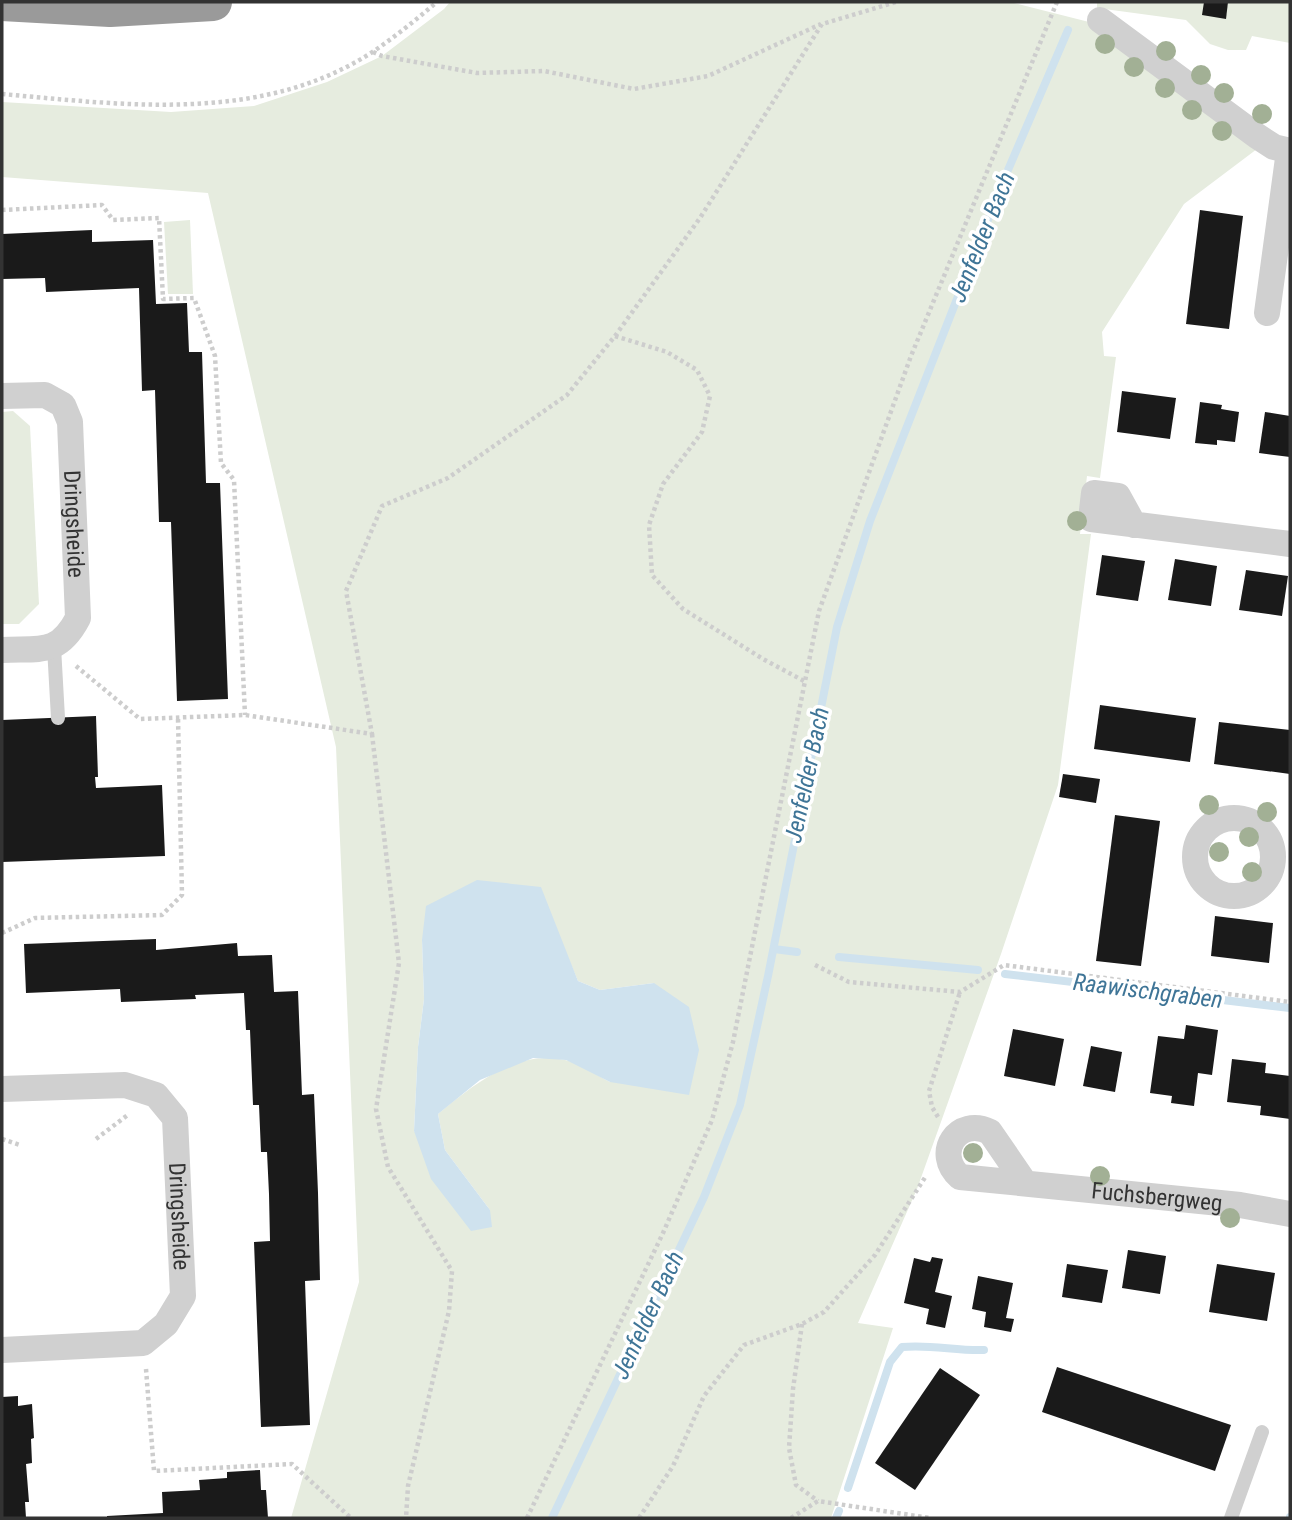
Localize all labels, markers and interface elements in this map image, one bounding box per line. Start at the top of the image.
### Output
water label: Jenfelder Bach [943,168,1021,306]
street label: Dringsheide [58,470,90,578]
water label: Jenfelder Bach [779,705,835,845]
water label: Raawischgraben [1072,968,1224,1014]
street label: Dringsheide [164,1162,195,1271]
street label: Fuchsbergweg [1090,1177,1224,1217]
water label: Jenfelder Bach [606,1247,690,1383]

